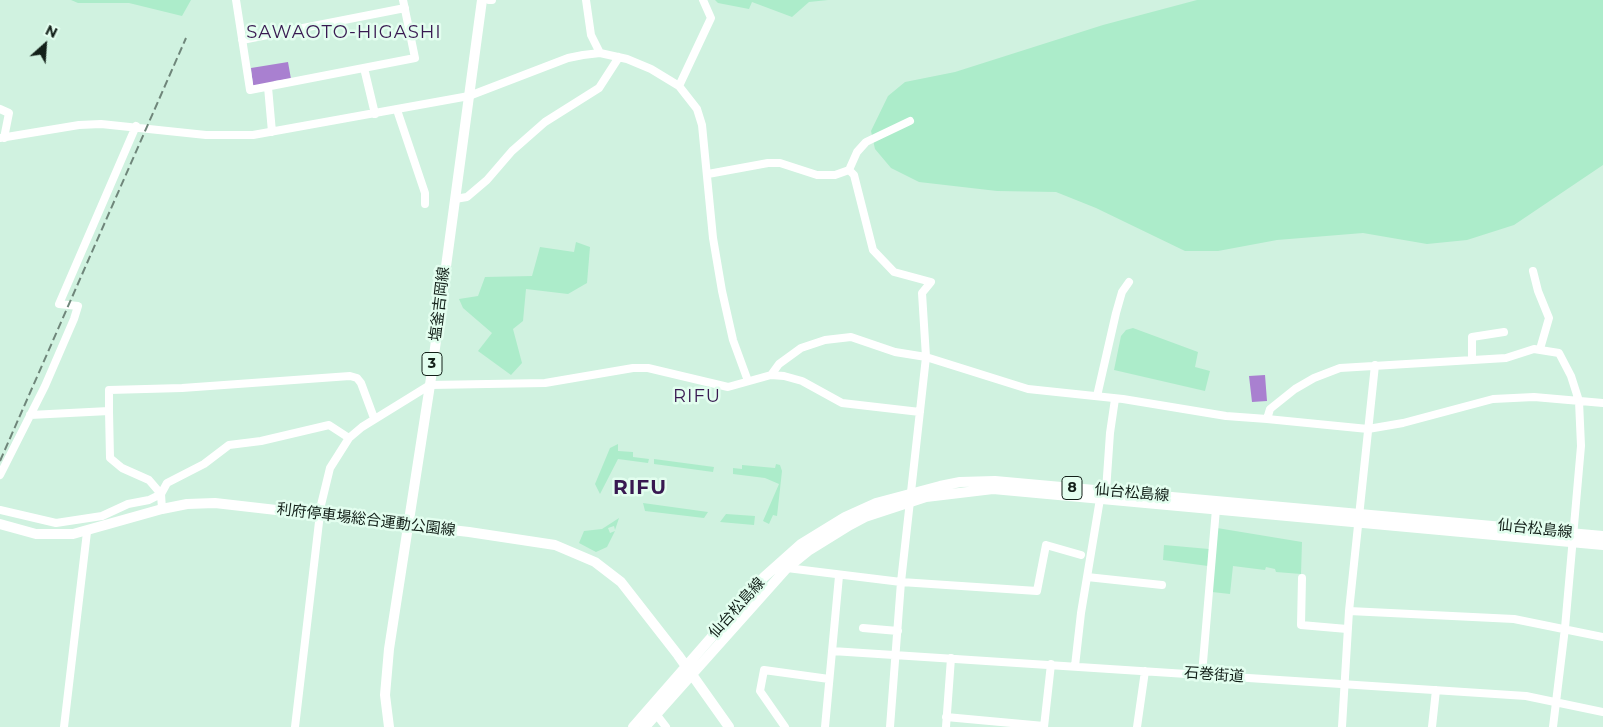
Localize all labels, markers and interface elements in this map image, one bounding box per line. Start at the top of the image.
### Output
north arrow [20,20,70,70]
text: N [43,21,61,42]
district label: SAWAOTO-HIGASHI [244,22,444,44]
street label: 塩釜吉岡線 [426,266,454,342]
road number: 3 [422,352,442,376]
district label: RIFU [672,386,722,408]
district label: RIFU [613,476,667,500]
road number: 8 [1062,476,1082,499]
street label: 仙台松島線 [1094,481,1170,505]
street label: 利府停車場総合運動公園線 [276,500,456,540]
street label: 仙台松島線 [1497,516,1573,542]
street label: 仙台松島線 [705,574,769,642]
street label: 石巻街道 [1183,664,1245,686]

